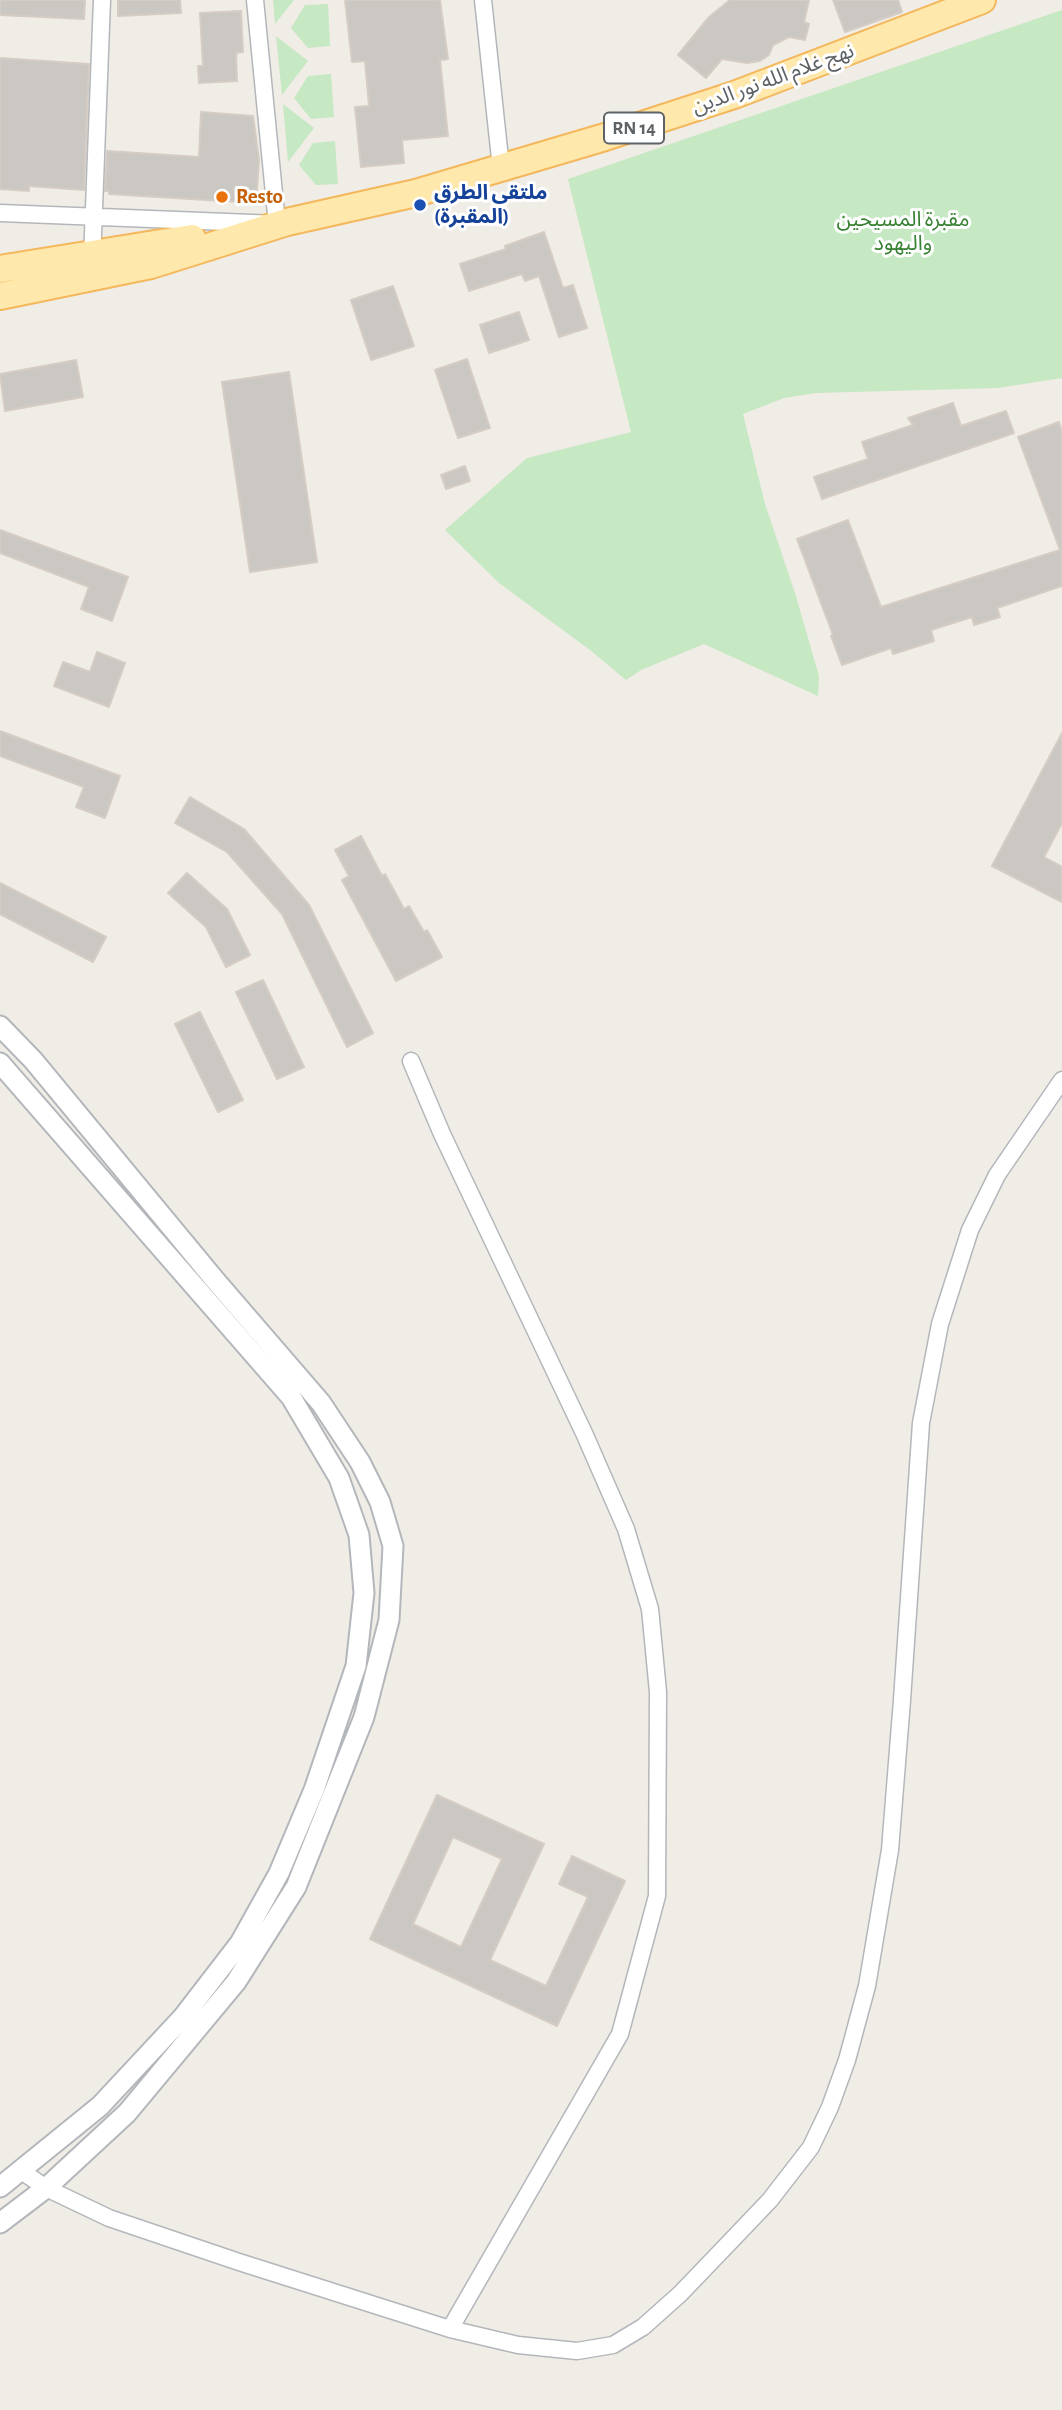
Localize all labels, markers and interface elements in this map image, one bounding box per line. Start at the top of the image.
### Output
street label: نهج غلام الله نور الدين [689,38,857,120]
road number: RN 14 [604,112,664,144]
place label: ملتقى الطرق (المقبرة) [434,180,547,230]
place label: Resto [236,184,283,210]
marker: Resto [214,189,230,205]
marker: ملتقى الطرق (المقبرة) [412,197,428,213]
park label: مقبرة المسيحين واليهود [837,207,969,257]

